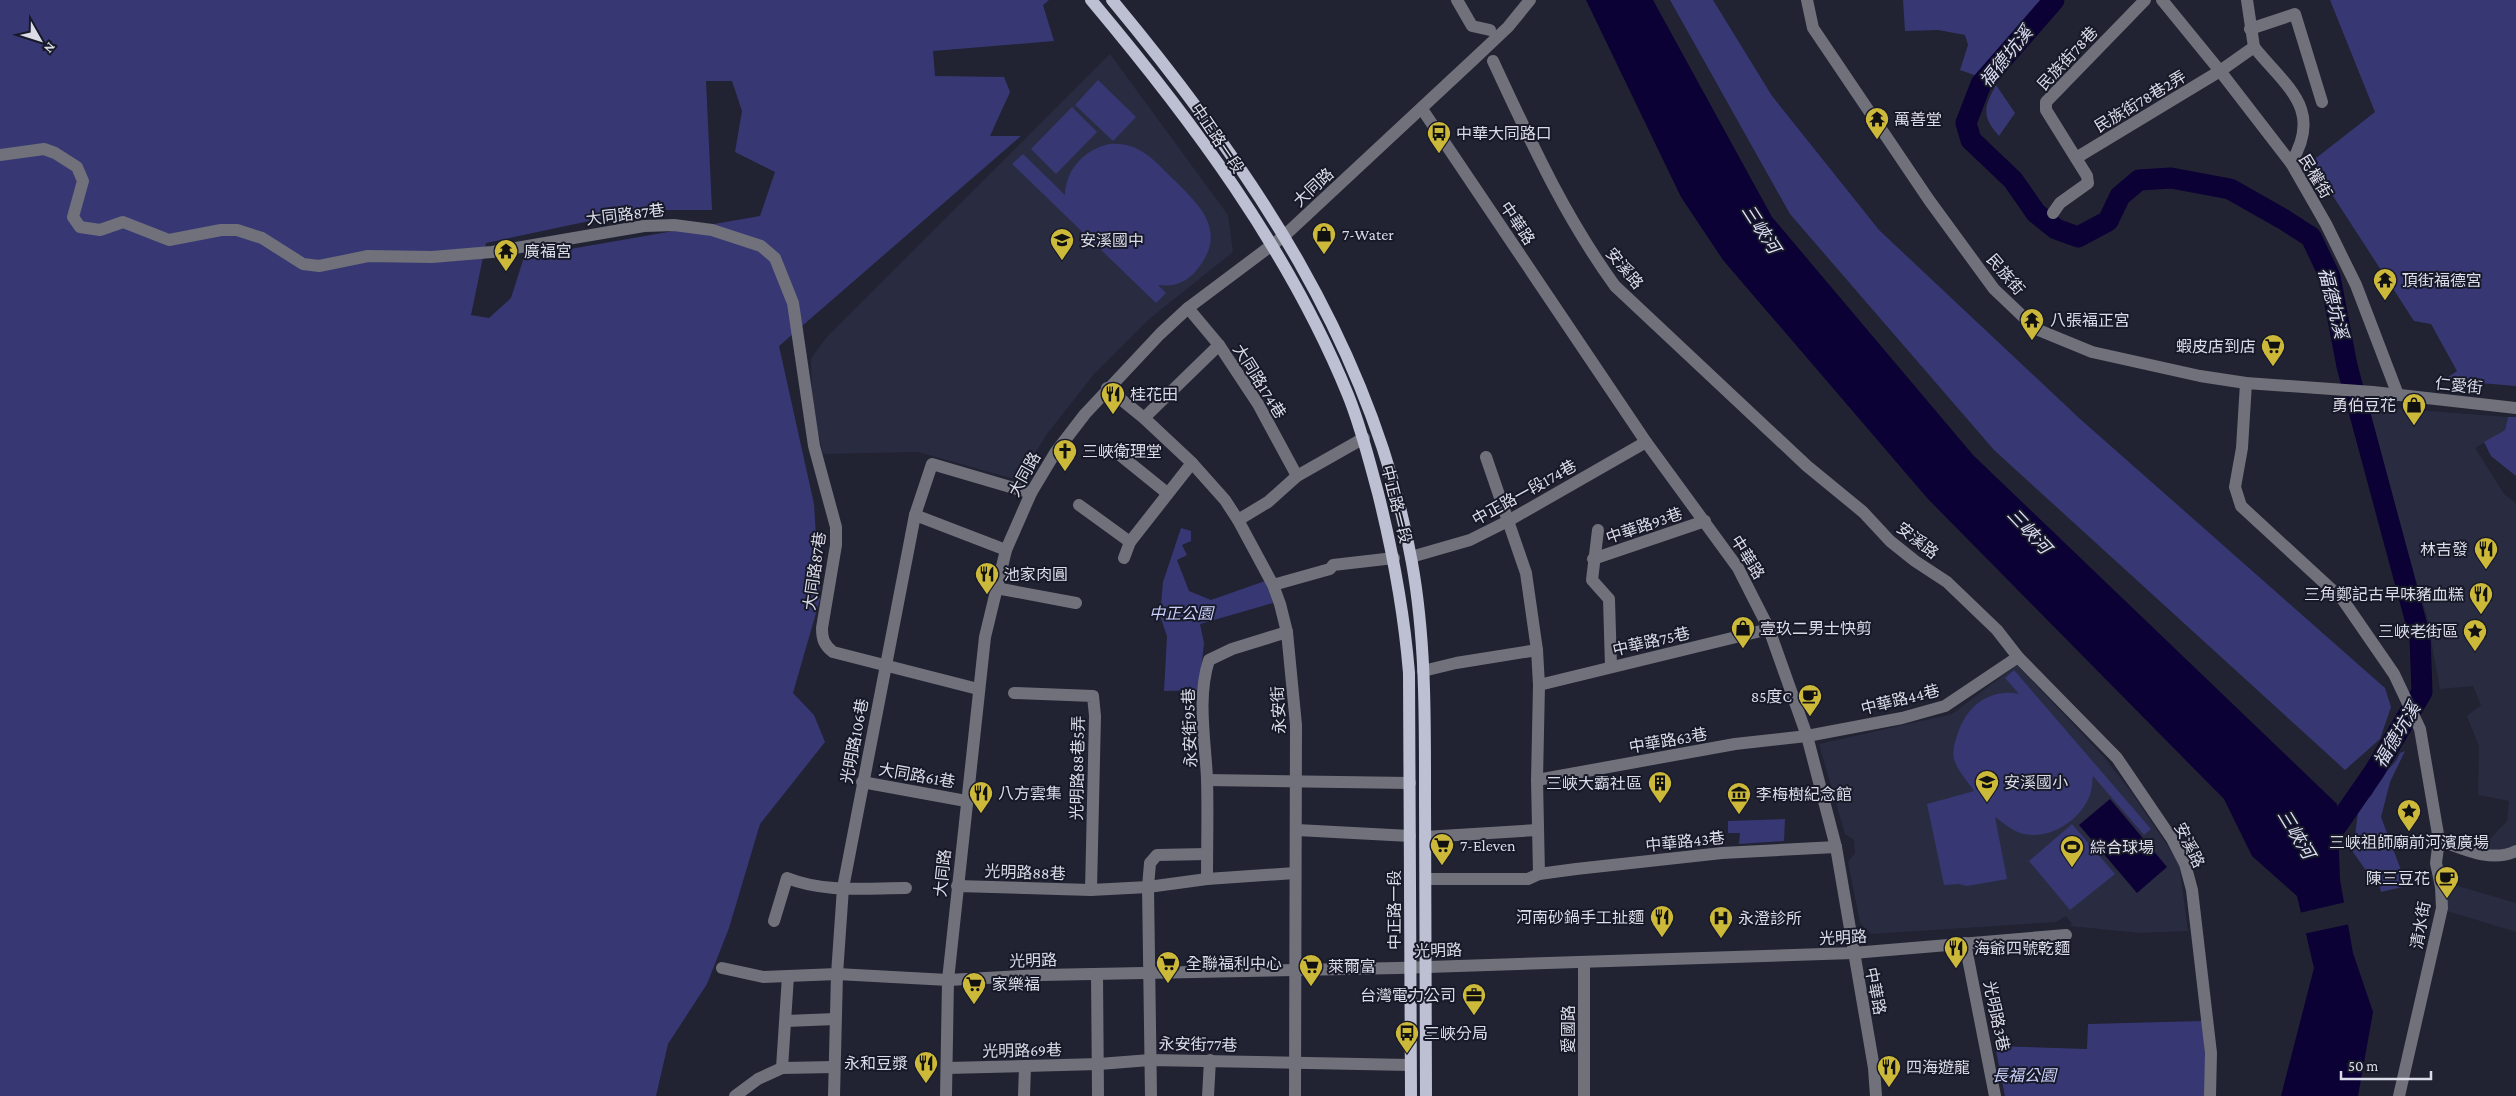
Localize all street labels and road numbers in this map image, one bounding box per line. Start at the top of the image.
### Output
street label: 民族街78巷 [2034,23,2101,93]
street label: 民族街78巷2弄 [2092,67,2189,135]
street label: 中正路一段 [1188,100,1247,176]
street label: 民權街 [2296,151,2335,201]
street label: 大同路 [1290,165,1337,210]
street label: 中華路 [1497,199,1538,248]
street label: 大同路87巷 [585,201,665,228]
street label: 安溪路 [1603,244,1647,292]
street label: 民族街 [1983,251,2028,298]
street label: 大同路174巷 [1230,341,1289,422]
street label: 仁愛街 [2434,375,2484,396]
street label: 大同路 [1005,449,1044,499]
street label: 中正路一段174巷 [1469,457,1579,528]
street label: 中正路一段 [1379,463,1414,545]
street label: 中華路93巷 [1604,504,1685,546]
street label: 安溪路 [1894,519,1942,562]
street label: 大同路87巷 [801,531,828,612]
street label: 中華路 [1728,532,1768,582]
street label: 中華路75巷 [1611,624,1691,659]
street label: 中華路44巷 [1859,682,1941,717]
street label: 永安街 [1269,686,1288,734]
street label: 永安街95巷 [1180,688,1199,768]
street label: 光明路106巷 [838,697,871,785]
street label: 光明路88巷5弄 [1068,715,1087,821]
street label: 中華路63巷 [1628,725,1709,756]
street label: 大同路61巷 [877,760,957,791]
street label: 安溪路 [2171,820,2208,871]
street label: 中華路43巷 [1645,829,1726,854]
street label: 大同路 [932,848,953,898]
street label: 光明路88巷 [984,863,1066,882]
street label: 中正路一段 [1386,870,1403,950]
street label: 清水街 [2408,900,2433,950]
street label: 光明路 [1819,928,1867,947]
street label: 光明路 [1414,941,1462,960]
street label: 光明路 [1009,951,1057,970]
street label: 中華路 [1863,966,1888,1016]
street label: 光明路3巷 [1981,979,2012,1053]
street label: 愛國路 [1560,1005,1577,1053]
street label: 永安街77巷 [1158,1035,1238,1054]
street label: 光明路69巷 [982,1041,1062,1060]

